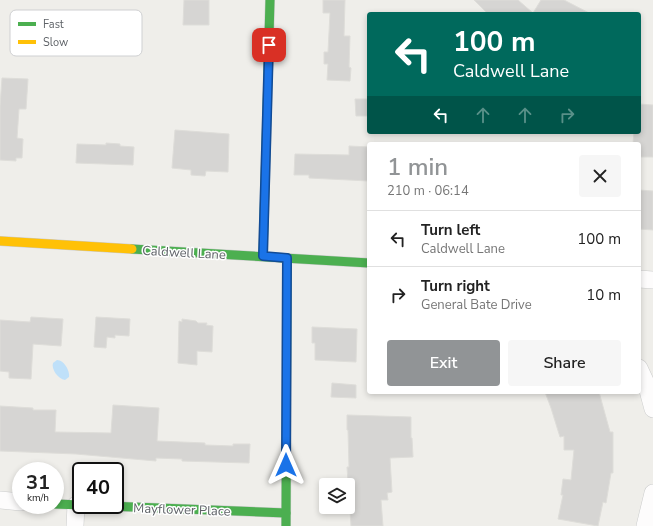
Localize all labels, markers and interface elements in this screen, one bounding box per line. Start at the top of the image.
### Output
legend [10,10,142,56]
text: Fast [43,17,64,32]
text: 100 m [453,23,536,61]
pin [252,28,286,62]
icon: left [387,28,439,80]
icon: arrive [258,34,280,56]
text: Slow [43,35,68,50]
text: Caldwell Lane [453,59,569,83]
icon: left [430,104,452,126]
icon: ahead [472,104,494,126]
icon: ahead [514,104,536,126]
icon: right [556,104,578,126]
text: 1 min [387,151,448,183]
button: close [579,155,621,197]
text: 210 m · 06:14 [387,182,469,200]
text: Turn left [421,220,480,240]
icon: left [387,228,409,250]
text: 100 m [577,229,621,249]
text: Caldwell Lane [421,240,505,258]
street label: Caldwell Lane [142,242,226,264]
text: Turn right [421,276,490,296]
icon: right [387,284,409,306]
text: 10 m [586,285,621,305]
text: General Bate Drive [421,296,532,314]
button: Exit [387,340,500,386]
button: Share [508,340,621,386]
position arrow [265,444,307,486]
speed limit sign: 40 [72,462,124,514]
text: 31 [26,469,50,496]
map controls [319,478,355,514]
button: layers [319,478,355,514]
text: km/h [27,491,49,505]
street label: Mayflower Place [133,499,231,521]

